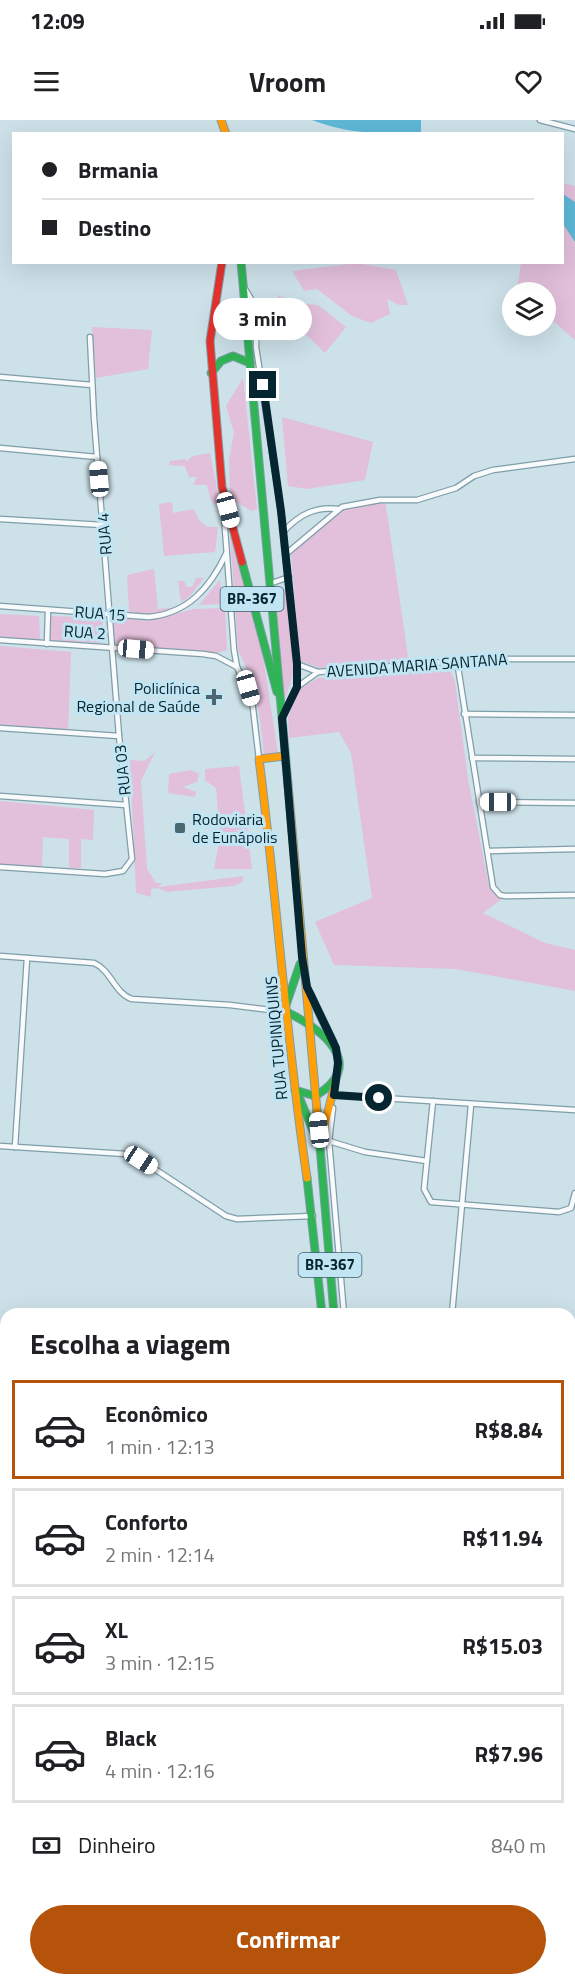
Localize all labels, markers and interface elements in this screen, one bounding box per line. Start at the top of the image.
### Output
text: 12:09 [30,4,85,38]
text: Vroom [249,61,326,102]
icon: menu [30,65,63,98]
icon: heart [512,65,545,98]
text: Brmania [78,153,158,187]
text: Destino [78,211,151,245]
map controls [502,282,556,336]
button: layers [502,282,556,336]
callout: 3 min [214,298,312,340]
text: 3 min [238,303,287,334]
route end [249,371,276,398]
car [88,460,110,498]
car [215,490,241,530]
street label: RUA 4 [90,512,118,556]
road number: BR-367 [220,587,284,611]
street label: RUA 15 [74,599,126,627]
street label: RUA 2 [63,619,107,645]
car [117,638,155,660]
street label: AVENIDA MARIA SANTANA [326,647,509,683]
car [234,668,262,708]
place label: Policlínica Regional de Saúde [76,676,200,718]
marker: Policlínica Regional de Saúde [205,688,223,706]
street label: RUA 03 [107,743,137,797]
car [480,793,516,811]
place label: Rodoviaria de Eunápolis [192,807,277,849]
marker: Rodoviaria de Eunápolis [173,821,187,835]
street label: RUA TUPINIQUINS [259,975,293,1101]
route start [365,1084,392,1111]
car [308,1111,330,1149]
car [121,1143,161,1177]
road number: BR-367 [298,1253,362,1277]
text: Escolha a viagem [30,1323,231,1364]
text: Econômico [105,1397,208,1431]
icon: car [33,1403,87,1457]
text: R$8.84 [474,1413,543,1447]
text: 1 min · 12:13 [105,1431,215,1462]
text: Conforto [105,1505,188,1539]
icon: car [33,1511,87,1565]
text: R$11.94 [462,1521,543,1555]
text: 2 min · 12:14 [105,1539,215,1570]
text: XL [105,1613,128,1647]
icon: car [33,1619,87,1673]
text: R$15.03 [462,1629,543,1663]
text: 3 min · 12:15 [105,1647,215,1678]
text: Black [105,1721,157,1755]
icon: car [33,1727,87,1781]
text: R$7.96 [474,1737,543,1771]
text: 4 min · 12:16 [105,1755,215,1786]
text: Dinheiro [78,1828,156,1862]
icon: cash [30,1829,63,1862]
text: 840 m [491,1830,546,1861]
button: Confirmar [30,1905,546,1974]

